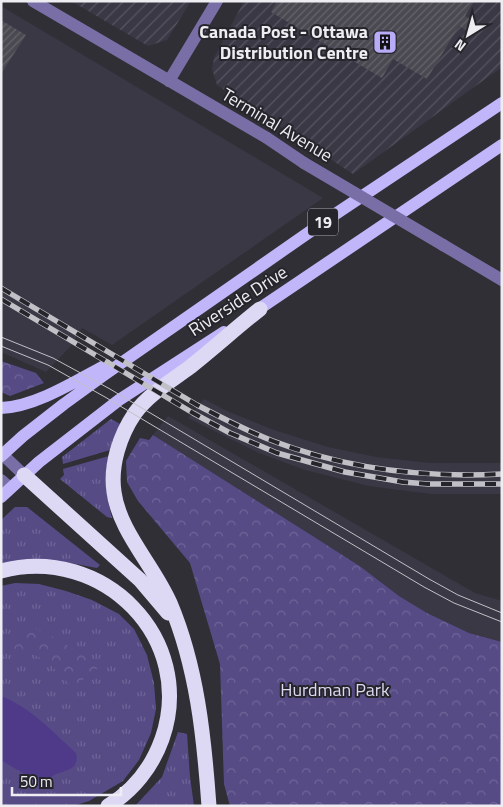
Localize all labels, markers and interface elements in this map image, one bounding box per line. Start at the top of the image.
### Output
north arrow [443,10,493,60]
place label: Canada Post - Ottawa Distribution Centre [199,18,368,66]
building icon: Canada Post - Ottawa Distribution Centre [372,29,398,55]
text: N [450,34,470,57]
street label: Terminal Avenue [217,81,338,168]
road number: 19 [308,208,338,236]
street label: Riverside Drive [183,258,293,343]
park label: Hurdman Park [280,676,390,703]
scale bar [12,764,121,796]
text: 50 m [20,770,53,793]

